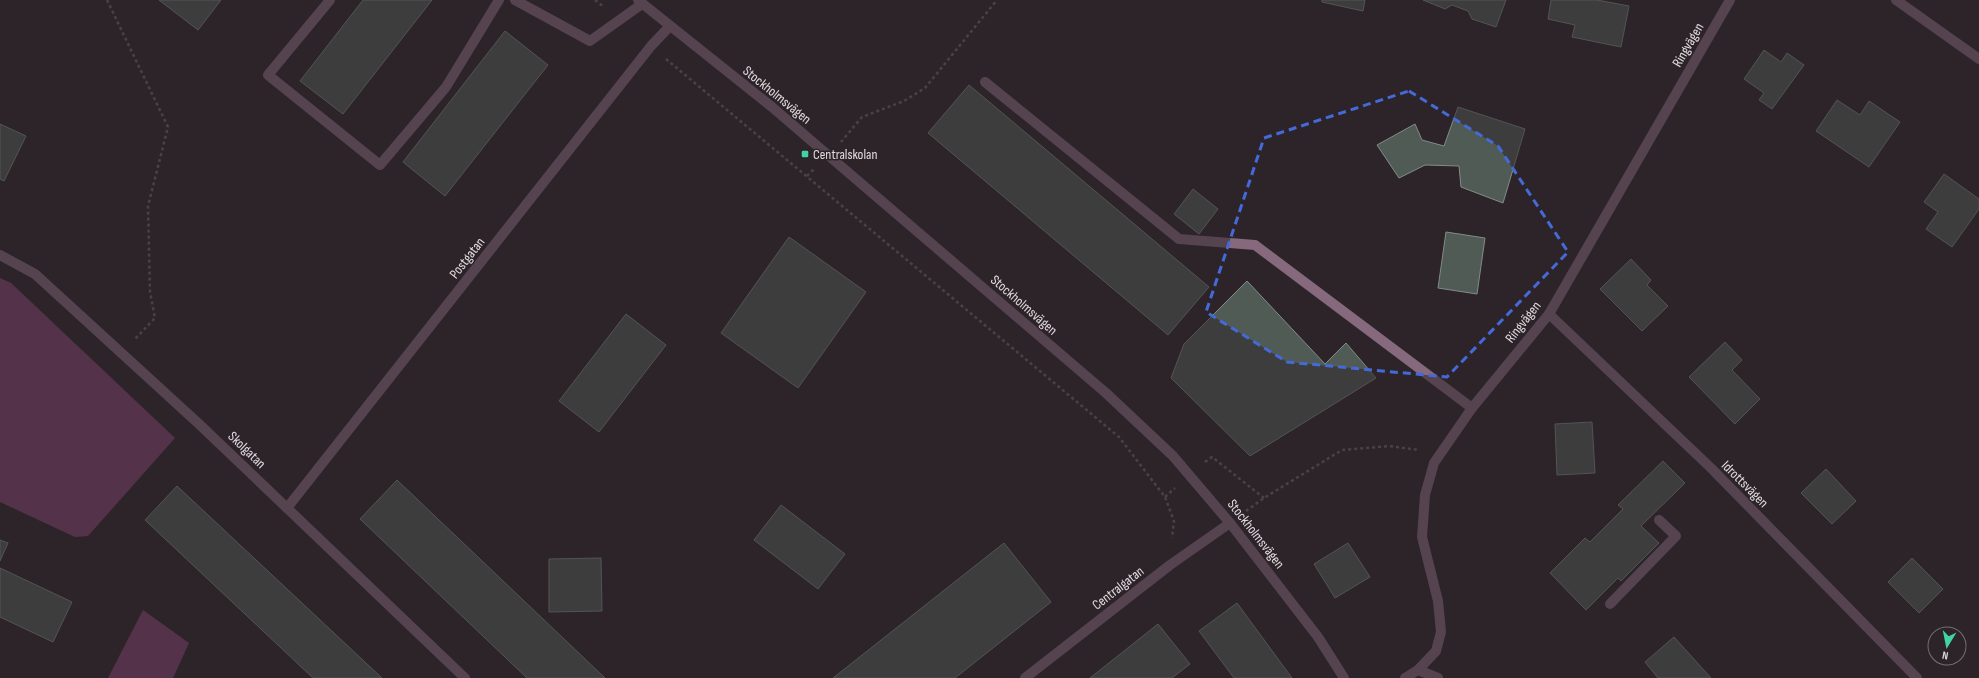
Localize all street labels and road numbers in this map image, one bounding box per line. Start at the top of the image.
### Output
street label: Ringvägen [1669,20,1707,70]
street label: Stockholmsvägen [739,62,815,128]
street label: Postgatan [446,234,488,282]
street label: Stockholmsvägen [987,271,1061,339]
street label: Ringvägen [1501,298,1545,346]
street label: Skolgatan [225,428,269,472]
street label: Idrottsvägen [1718,457,1772,511]
street label: Stockholmsvägen [1224,496,1288,572]
street label: Centralgatan [1089,563,1147,613]

